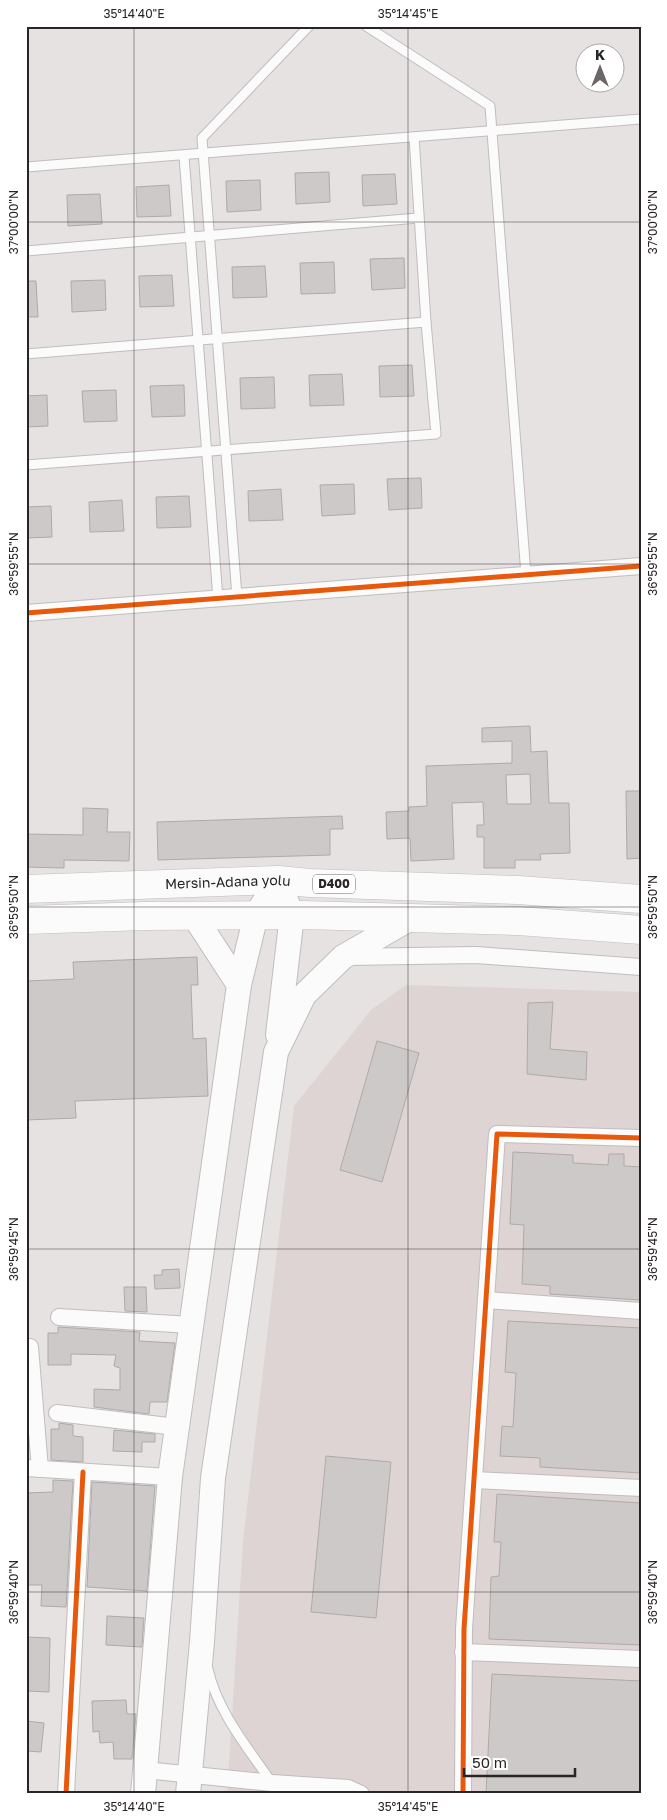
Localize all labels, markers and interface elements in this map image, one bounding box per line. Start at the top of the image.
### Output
text: 35°14'40"E [103,6,165,21]
text: 35°14'45"E [378,6,438,21]
north arrow [574,42,624,92]
text: K [595,46,605,63]
text: 37°00'00"N [6,190,21,254]
text: 37°00'00"N [645,190,660,254]
text: 36°59'55"N [6,532,21,596]
text: 36°59'55"N [645,532,660,596]
street label: Mersin-Adana yolu [165,871,291,892]
road number: D400 [313,874,355,894]
text: 36°59'50"N [6,875,21,939]
text: 36°59'50"N [645,875,660,939]
text: 36°59'45"N [6,1217,21,1281]
text: 36°59'45"N [645,1217,660,1281]
text: 36°59'40"N [6,1560,21,1624]
text: 36°59'40"N [645,1560,660,1624]
scale bar [464,1745,576,1777]
text: 50 m [472,1753,507,1771]
text: 35°14'40"E [103,1799,165,1814]
text: 35°14'45"E [378,1799,438,1814]

